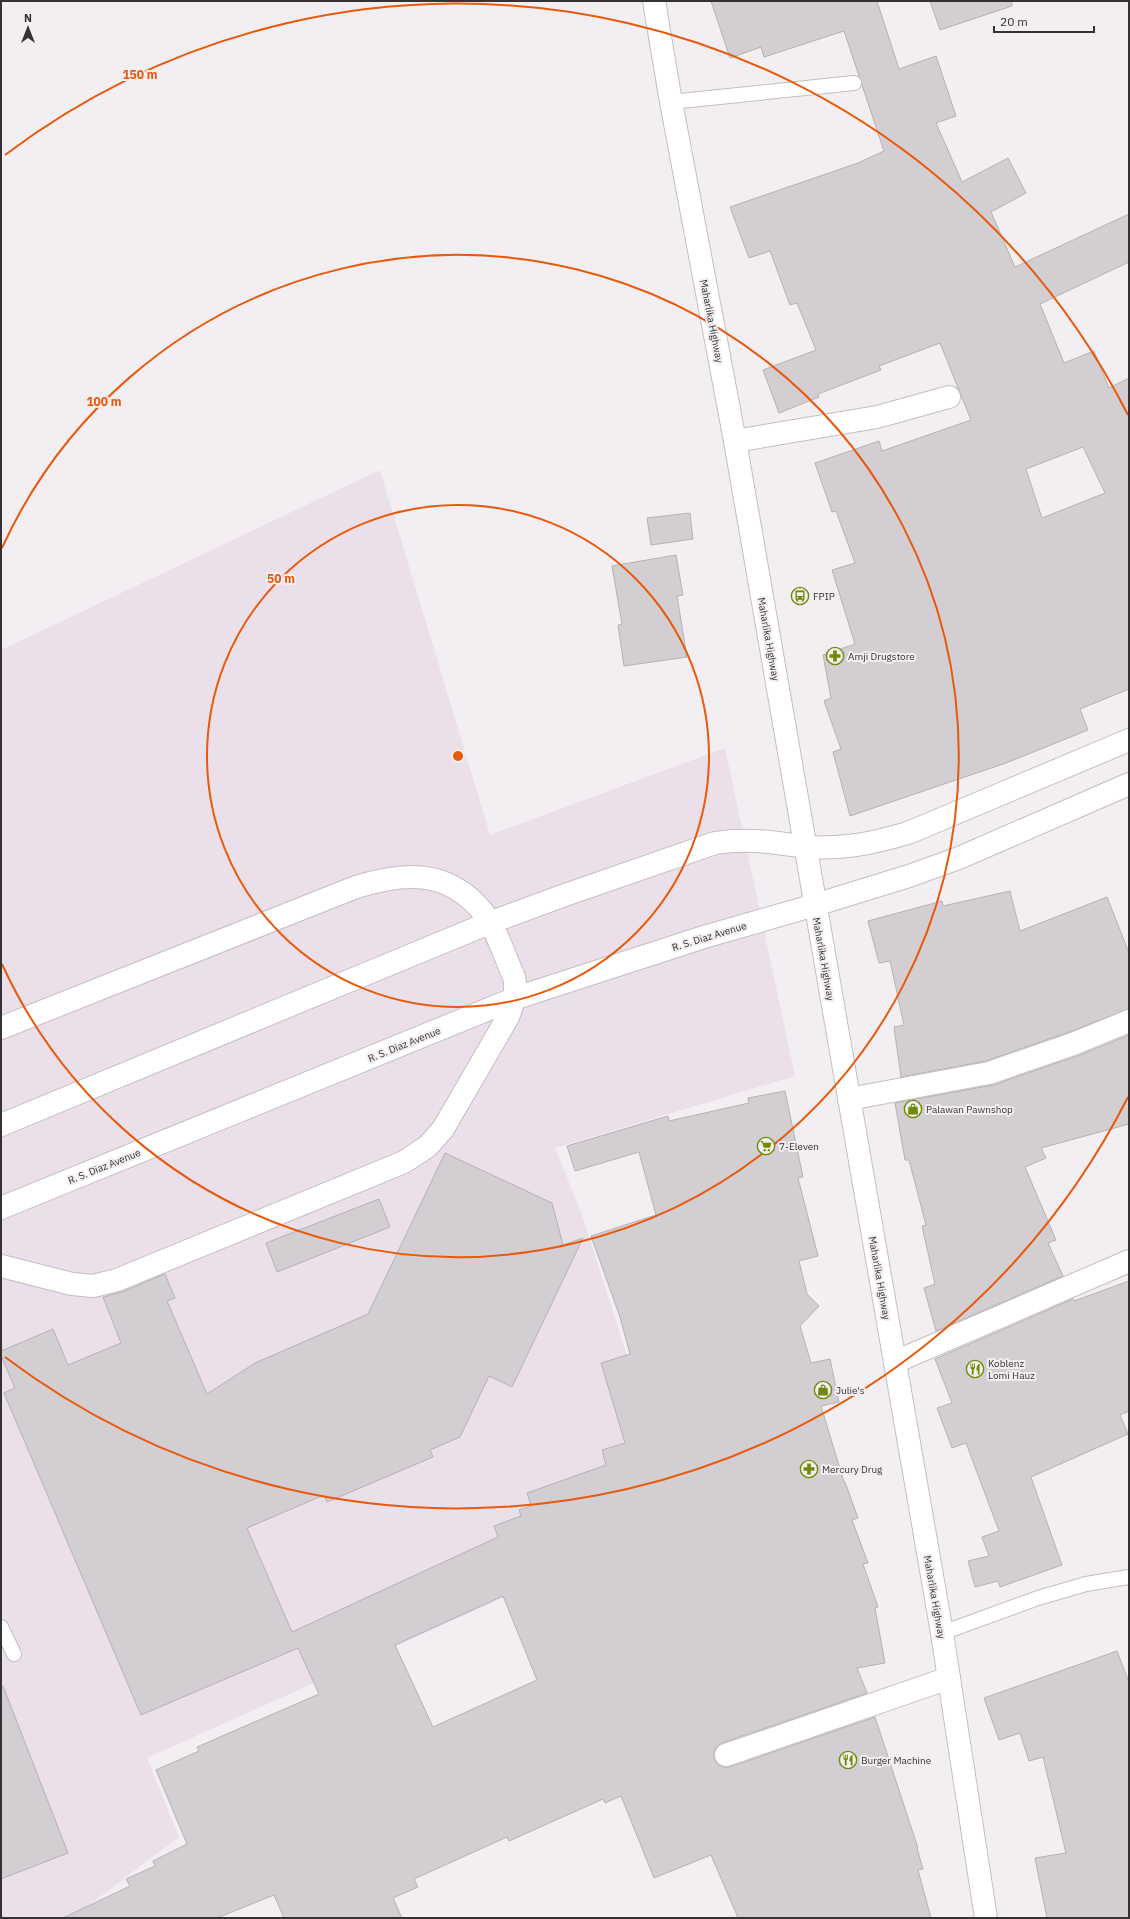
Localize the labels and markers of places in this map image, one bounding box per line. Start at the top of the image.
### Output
bus stop icon: FPIP [790,586,810,606]
place label: FPIP [813,590,835,603]
pharmacy icon: Amji Drugstore [825,646,845,666]
place label: Amji Drugstore [848,650,915,663]
centre of rings [451,749,465,763]
shop icon: Palawan Pawnshop [903,1099,923,1119]
place label: Palawan Pawnshop [926,1103,1013,1116]
supermarket icon: 7-Eleven [756,1136,776,1156]
place label: 7-Eleven [779,1140,819,1153]
place label: Koblenz Lomi Hauz [988,1357,1035,1382]
restaurant icon: Koblenz Lomi Hauz [965,1359,985,1379]
shop icon: Julie's [813,1380,833,1400]
place label: Julie's [836,1384,865,1397]
pharmacy icon: Mercury Drug [799,1459,819,1479]
place label: Mercury Drug [822,1463,883,1476]
restaurant icon: Burger Machine [838,1750,858,1770]
place label: Burger Machine [861,1754,932,1767]

